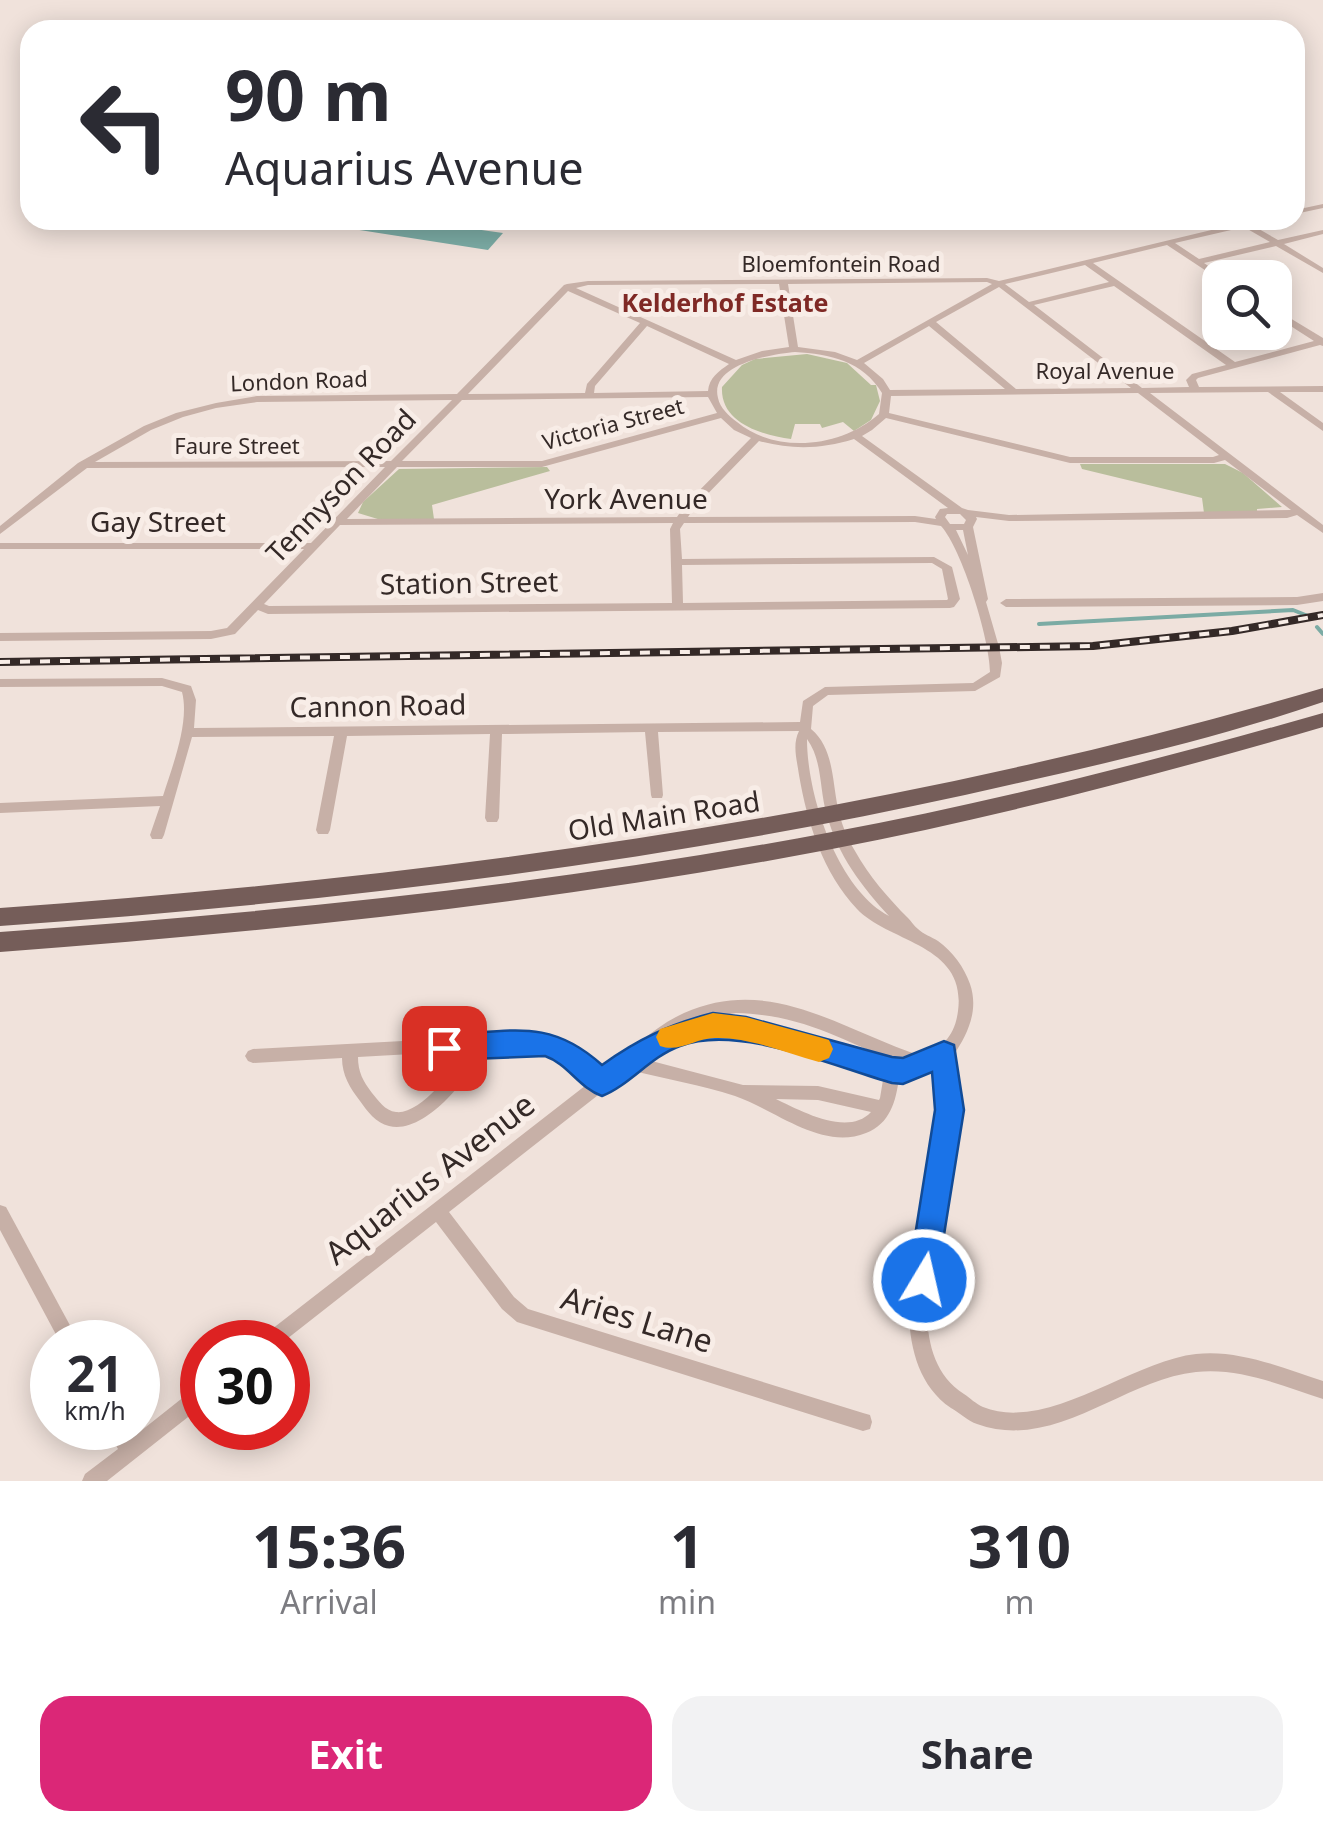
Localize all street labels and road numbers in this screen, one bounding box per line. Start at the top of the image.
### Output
street label: Bloemfontein Road [742,248,940,278]
street label: Royal Avenue [1036,355,1174,385]
street label: London Road [230,363,368,397]
street label: Victoria Street [539,390,687,456]
street label: Tennyson Road [257,400,424,571]
street label: Faure Street [174,430,300,460]
street label: York Avenue [544,479,708,517]
street label: Gay Street [90,502,226,540]
street label: Station Street [380,561,558,603]
street label: Cannon Road [289,684,467,726]
street label: Old Main Road [565,781,763,849]
street label: Aquarius Avenue [315,1082,543,1273]
street label: Aries Lane [556,1275,718,1362]

